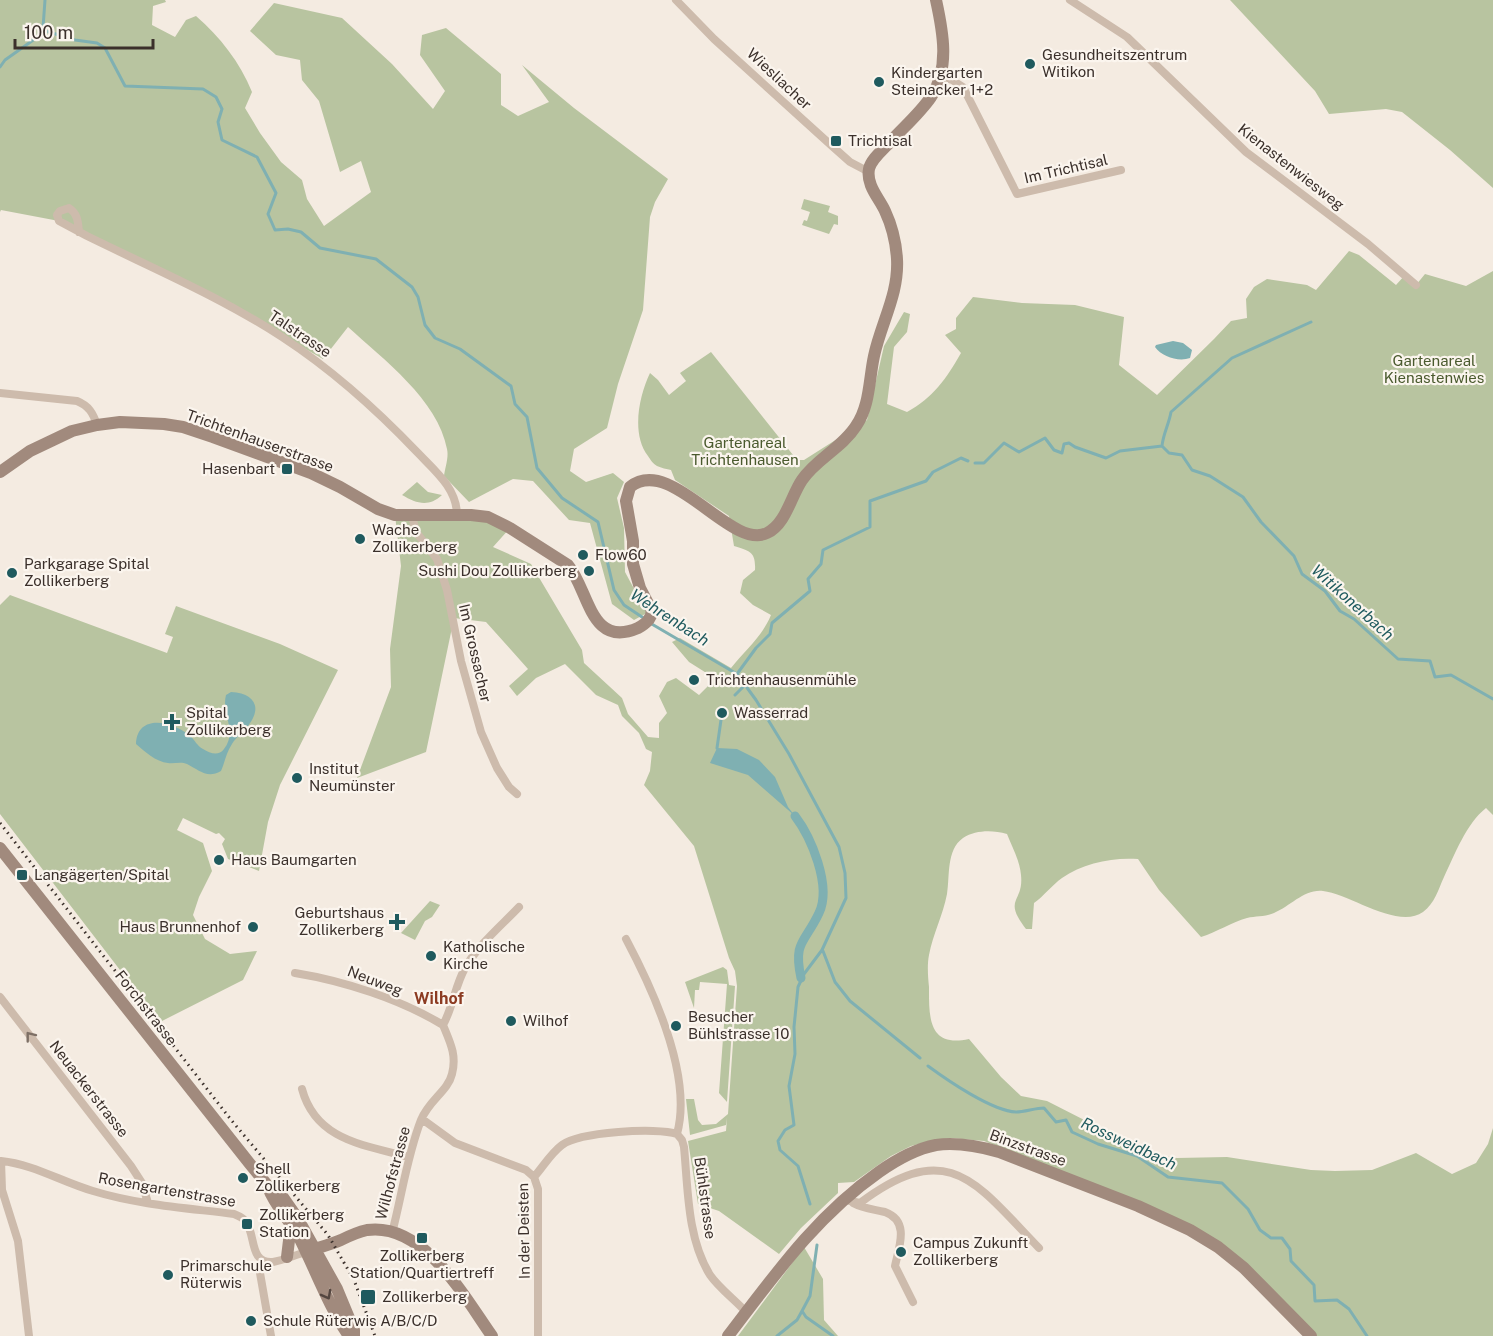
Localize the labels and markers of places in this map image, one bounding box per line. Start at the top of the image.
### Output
place label: Gesundheitszentrum Witikon [1042,46,1187,80]
marker: Gesundheitszentrum Witikon [1023,57,1037,71]
place label: Kindergarten Steinacker 1+2 [891,64,993,98]
marker: Kindergarten Steinacker 1+2 [872,75,886,89]
place label: Trichtisal [848,132,912,149]
marker: Trichtisal [829,134,843,148]
place label: Hasenbart [202,460,275,477]
marker: Hasenbart [280,462,294,476]
place label: Wache Zollikerberg [372,521,457,555]
marker: Wache Zollikerberg [353,532,367,546]
place label: Flow60 [595,546,647,563]
marker: Flow60 [576,548,590,562]
place label: Parkgarage Spital Zollikerberg [24,555,149,589]
place label: Sushi Dou Zollikerberg [418,562,577,579]
marker: Sushi Dou Zollikerberg [582,564,596,578]
marker: Parkgarage Spital Zollikerberg [5,566,19,580]
place label: Trichtenhausenmühle [706,671,857,688]
marker: Trichtenhausenmühle [687,673,701,687]
place label: Spital Zollikerberg [186,704,271,738]
place label: Wasserrad [734,704,808,721]
marker: Wasserrad [715,706,729,720]
marker: Spital Zollikerberg [163,713,181,731]
place label: Institut Neumünster [309,760,395,794]
marker: Institut Neumünster [290,771,304,785]
place label: Haus Baumgarten [231,851,357,868]
marker: Haus Baumgarten [212,853,226,867]
place label: Langägerten/Spital [34,866,169,883]
marker: Langägerten/Spital [15,868,29,882]
place label: Geburtshaus Zollikerberg [295,904,384,938]
marker: Geburtshaus Zollikerberg [388,913,406,931]
place label: Haus Brunnenhof [119,918,241,935]
marker: Haus Brunnenhof [246,920,260,934]
place label: Katholische Kirche [443,938,525,972]
marker: Katholische Kirche [424,949,438,963]
place label: Besucher Bühlstrasse 10 [688,1008,789,1042]
place label: Wilhof [523,1012,568,1029]
marker: Wilhof [504,1014,518,1028]
marker: Besucher Bühlstrasse 10 [669,1019,683,1033]
place label: Shell Zollikerberg [255,1160,340,1194]
marker: Shell Zollikerberg [236,1171,250,1185]
place label: Zollikerberg Station [259,1206,344,1240]
marker: Zollikerberg Station [240,1217,254,1231]
marker: Zollikerberg Station/Quartiertreff [415,1231,429,1245]
place label: Campus Zukunft Zollikerberg [913,1234,1029,1268]
marker: Campus Zukunft Zollikerberg [894,1245,908,1259]
place label: Zollikerberg Station/Quartiertreff [350,1247,494,1281]
place label: Primarschule Rüterwis [180,1257,272,1291]
marker: Primarschule Rüterwis [161,1268,175,1282]
marker: Zollikerberg [359,1288,377,1306]
place label: Zollikerberg [382,1288,467,1305]
place label: Schule Rüterwis A/B/C/D [263,1312,438,1329]
marker: Schule Rüterwis A/B/C/D [244,1314,258,1328]

